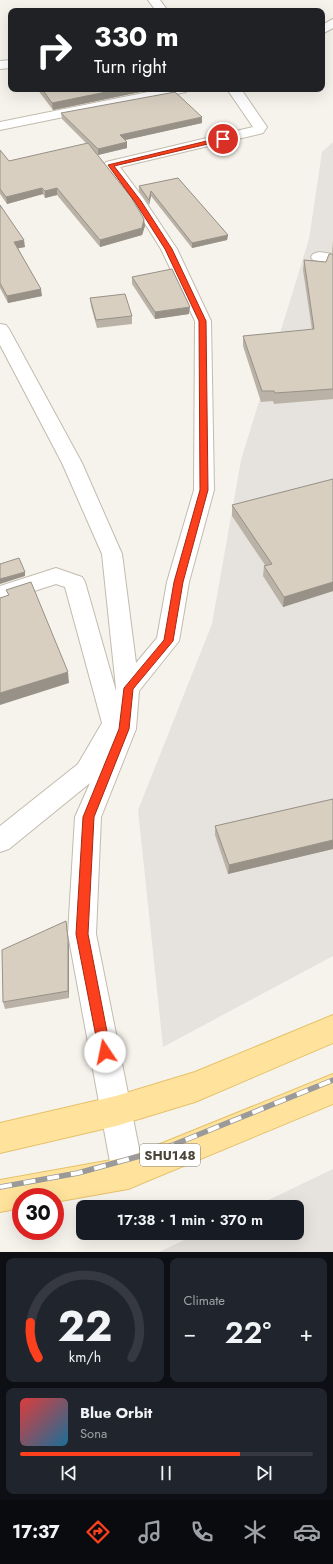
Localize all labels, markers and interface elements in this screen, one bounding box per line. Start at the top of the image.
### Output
text: 330 m [94,16,179,57]
icon: right [28,24,80,76]
text: Turn right [94,54,166,80]
pin [206,122,240,156]
icon: arrive [212,128,234,150]
position arrow [84,1031,126,1073]
road number: SHU148 [140,1144,200,1166]
speed limit sign: 30 [12,1188,64,1240]
text: 17:38 · 1 min · 370 m [117,1209,263,1231]
text: Climate [184,1291,225,1310]
text: 22 [57,1296,112,1357]
text: 22° [225,1311,271,1354]
text: − [184,1317,196,1349]
text: + [299,1317,313,1349]
text: km/h [69,1347,101,1367]
text: Blue Orbit [80,1402,152,1424]
text: Sona [80,1424,107,1443]
icon: previous [58,1462,80,1484]
icon: pause [155,1462,177,1484]
icon: next [253,1462,275,1484]
icon: directions [84,1518,112,1546]
icon: music [136,1518,164,1546]
icon: phone [188,1518,216,1546]
icon: climate [241,1518,269,1546]
icon: car [293,1518,321,1546]
text: 17:37 [12,1519,60,1545]

